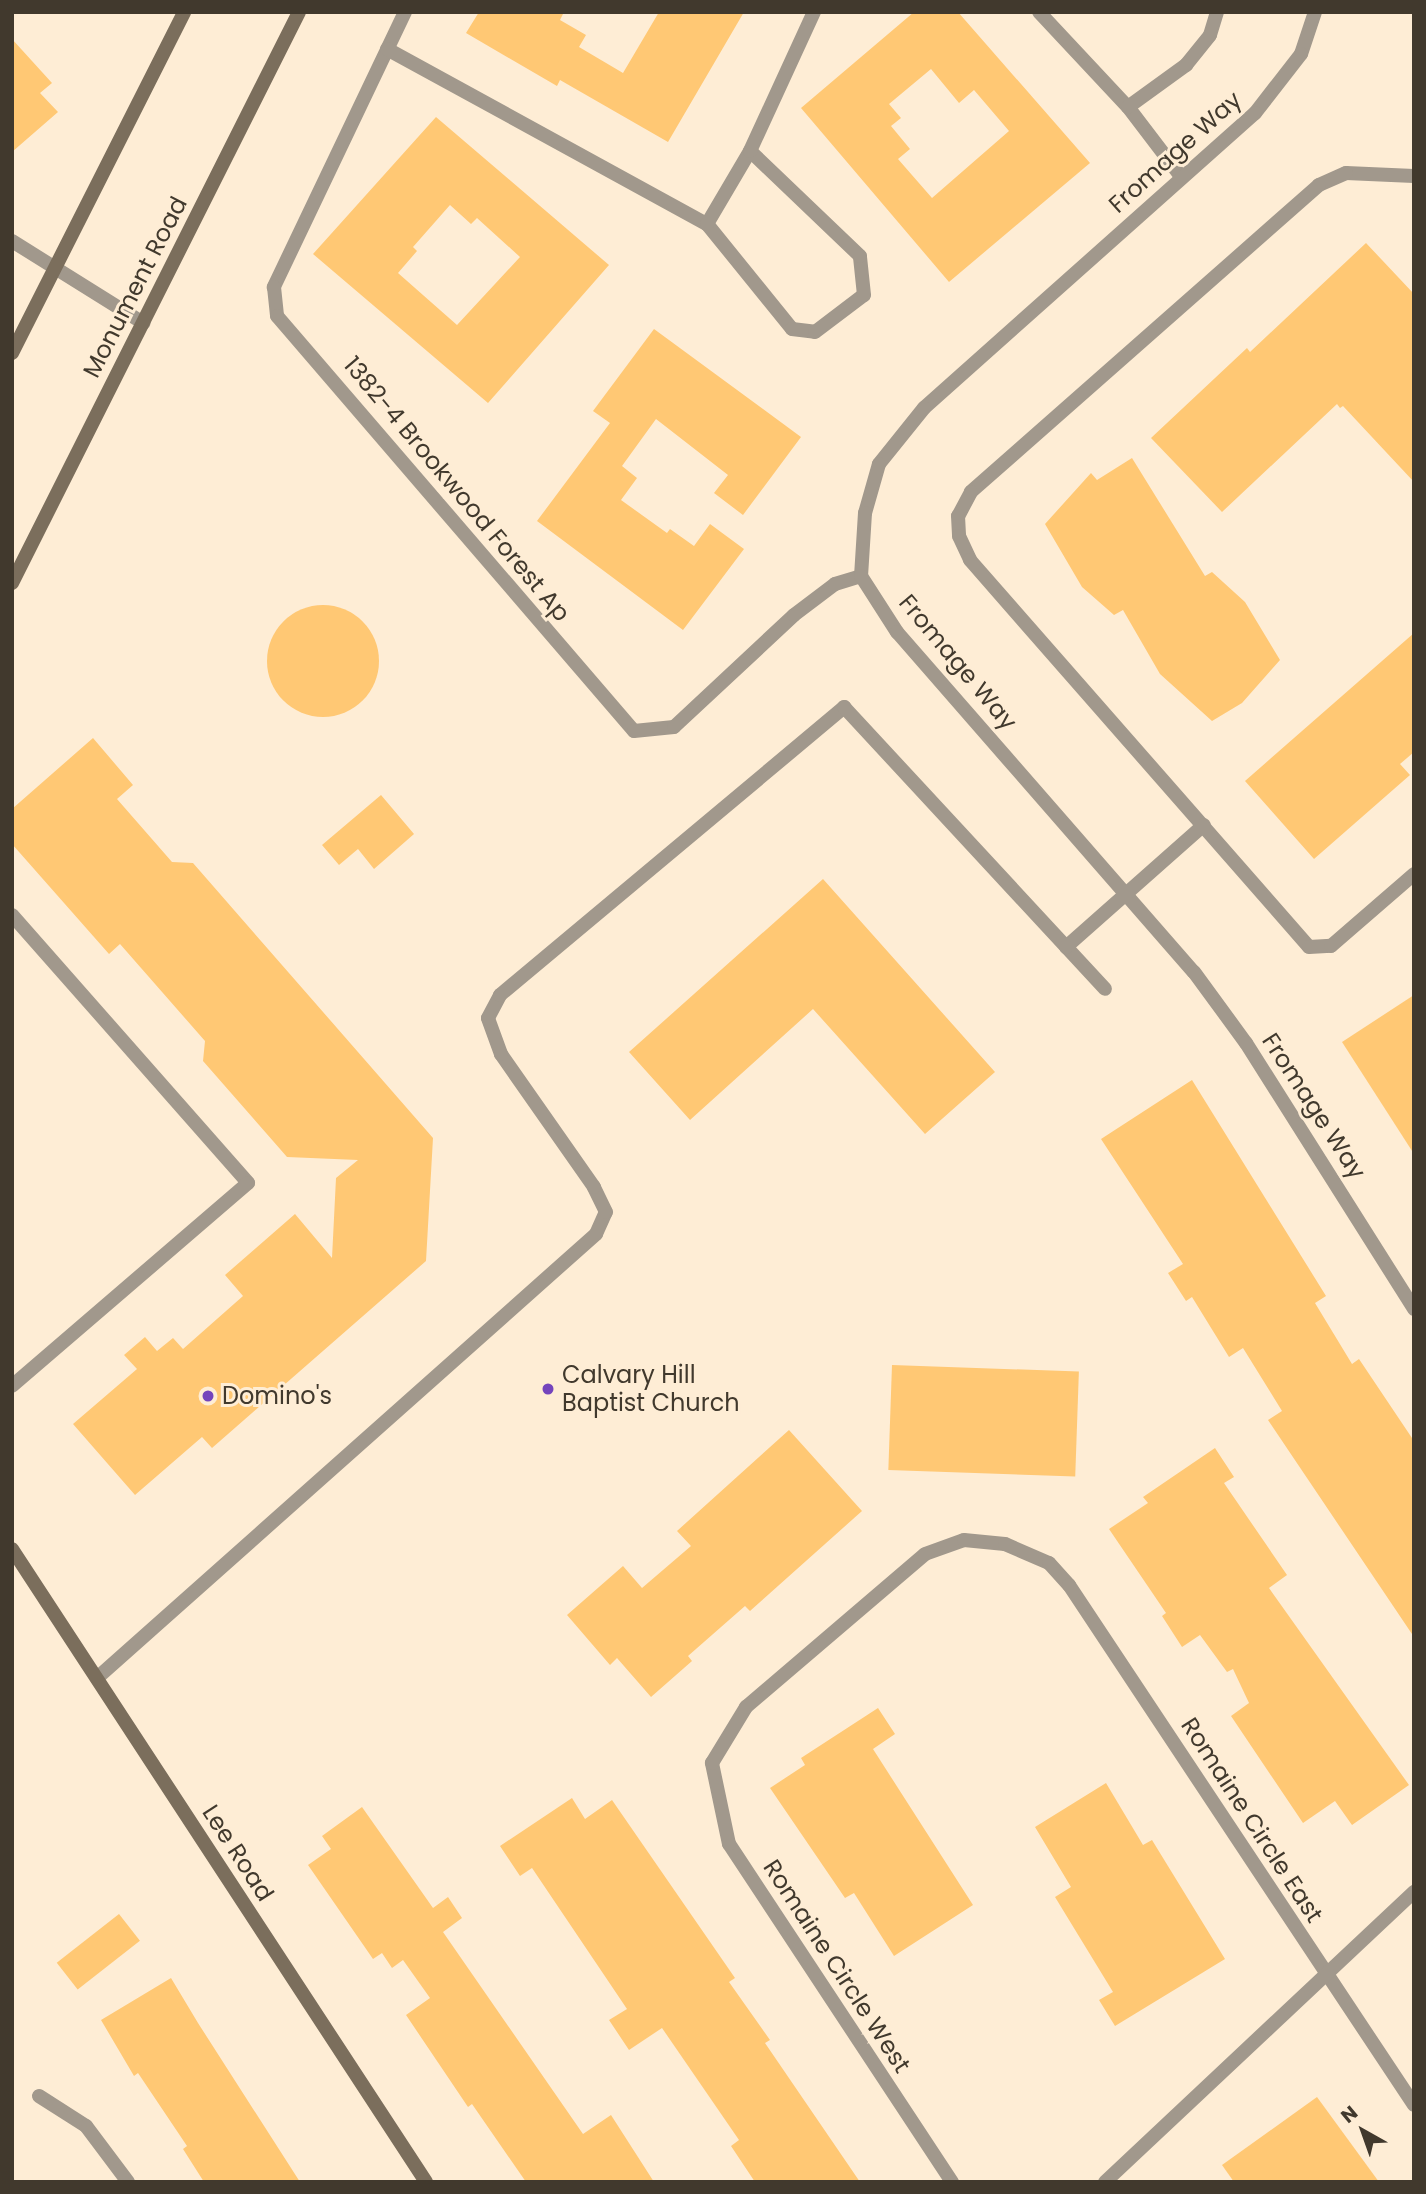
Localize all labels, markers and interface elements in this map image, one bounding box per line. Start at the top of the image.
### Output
street label: Fromage Way [1103,85,1247,219]
street label: Monument Road [77,192,193,382]
street label: 1382-4 Brookwood Forest Ap [338,351,576,627]
street label: Fromage Way [893,588,1023,736]
street label: Fromage Way [1256,1028,1372,1184]
place label: Calvary Hill Baptist Church [562,1361,740,1417]
marker: Calvary Hill Baptist Church [540,1381,556,1397]
place label: Domino's [222,1382,332,1410]
marker: Domino's [200,1388,216,1404]
street label: Romaine Circle East [1175,1712,1329,1928]
street label: Lee Road [196,1799,280,1907]
street label: Romaine Circle West [757,1854,917,2078]
north arrow [1328,2096,1398,2166]
text: N [1335,2100,1363,2129]

